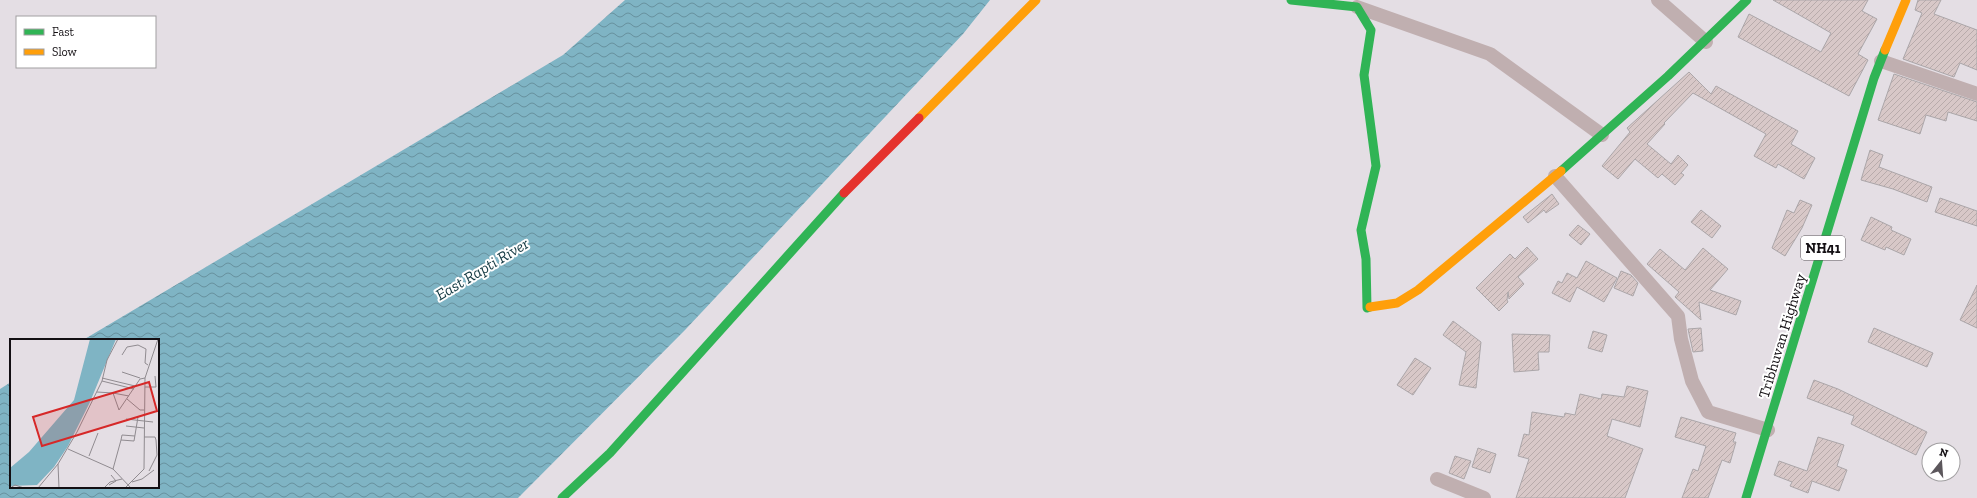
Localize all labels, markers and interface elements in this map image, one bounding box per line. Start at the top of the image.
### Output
legend [16,16,156,68]
text: Fast [52,25,75,39]
text: Slow [52,45,78,59]
water label: East Rapti River [432,233,532,304]
road number: NH41 [1801,236,1845,260]
street label: Tribhuvan Highway [1755,271,1810,400]
inset map [10,339,159,488]
north arrow [1921,442,1961,482]
text: N [1938,445,1950,461]

